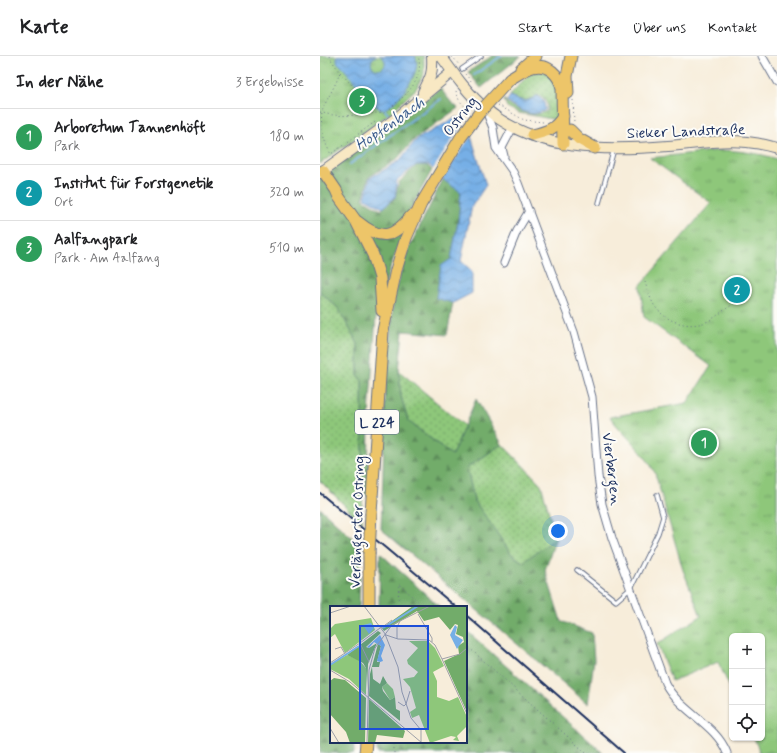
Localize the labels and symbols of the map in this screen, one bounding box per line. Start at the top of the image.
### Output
pin: 3 [349,86,375,116]
water label: Hopfenbach [351,92,429,156]
street label: Ostring [439,93,483,141]
street label: Sieker Landstraße [627,120,745,144]
pin: 2 [724,275,750,305]
road number: L 224 [355,410,399,434]
pin: 1 [691,428,717,458]
street label: Vierbergen [596,432,625,507]
street label: Verlängerter Ostring [346,455,371,589]
your location [548,521,568,541]
inset map [330,606,467,743]

